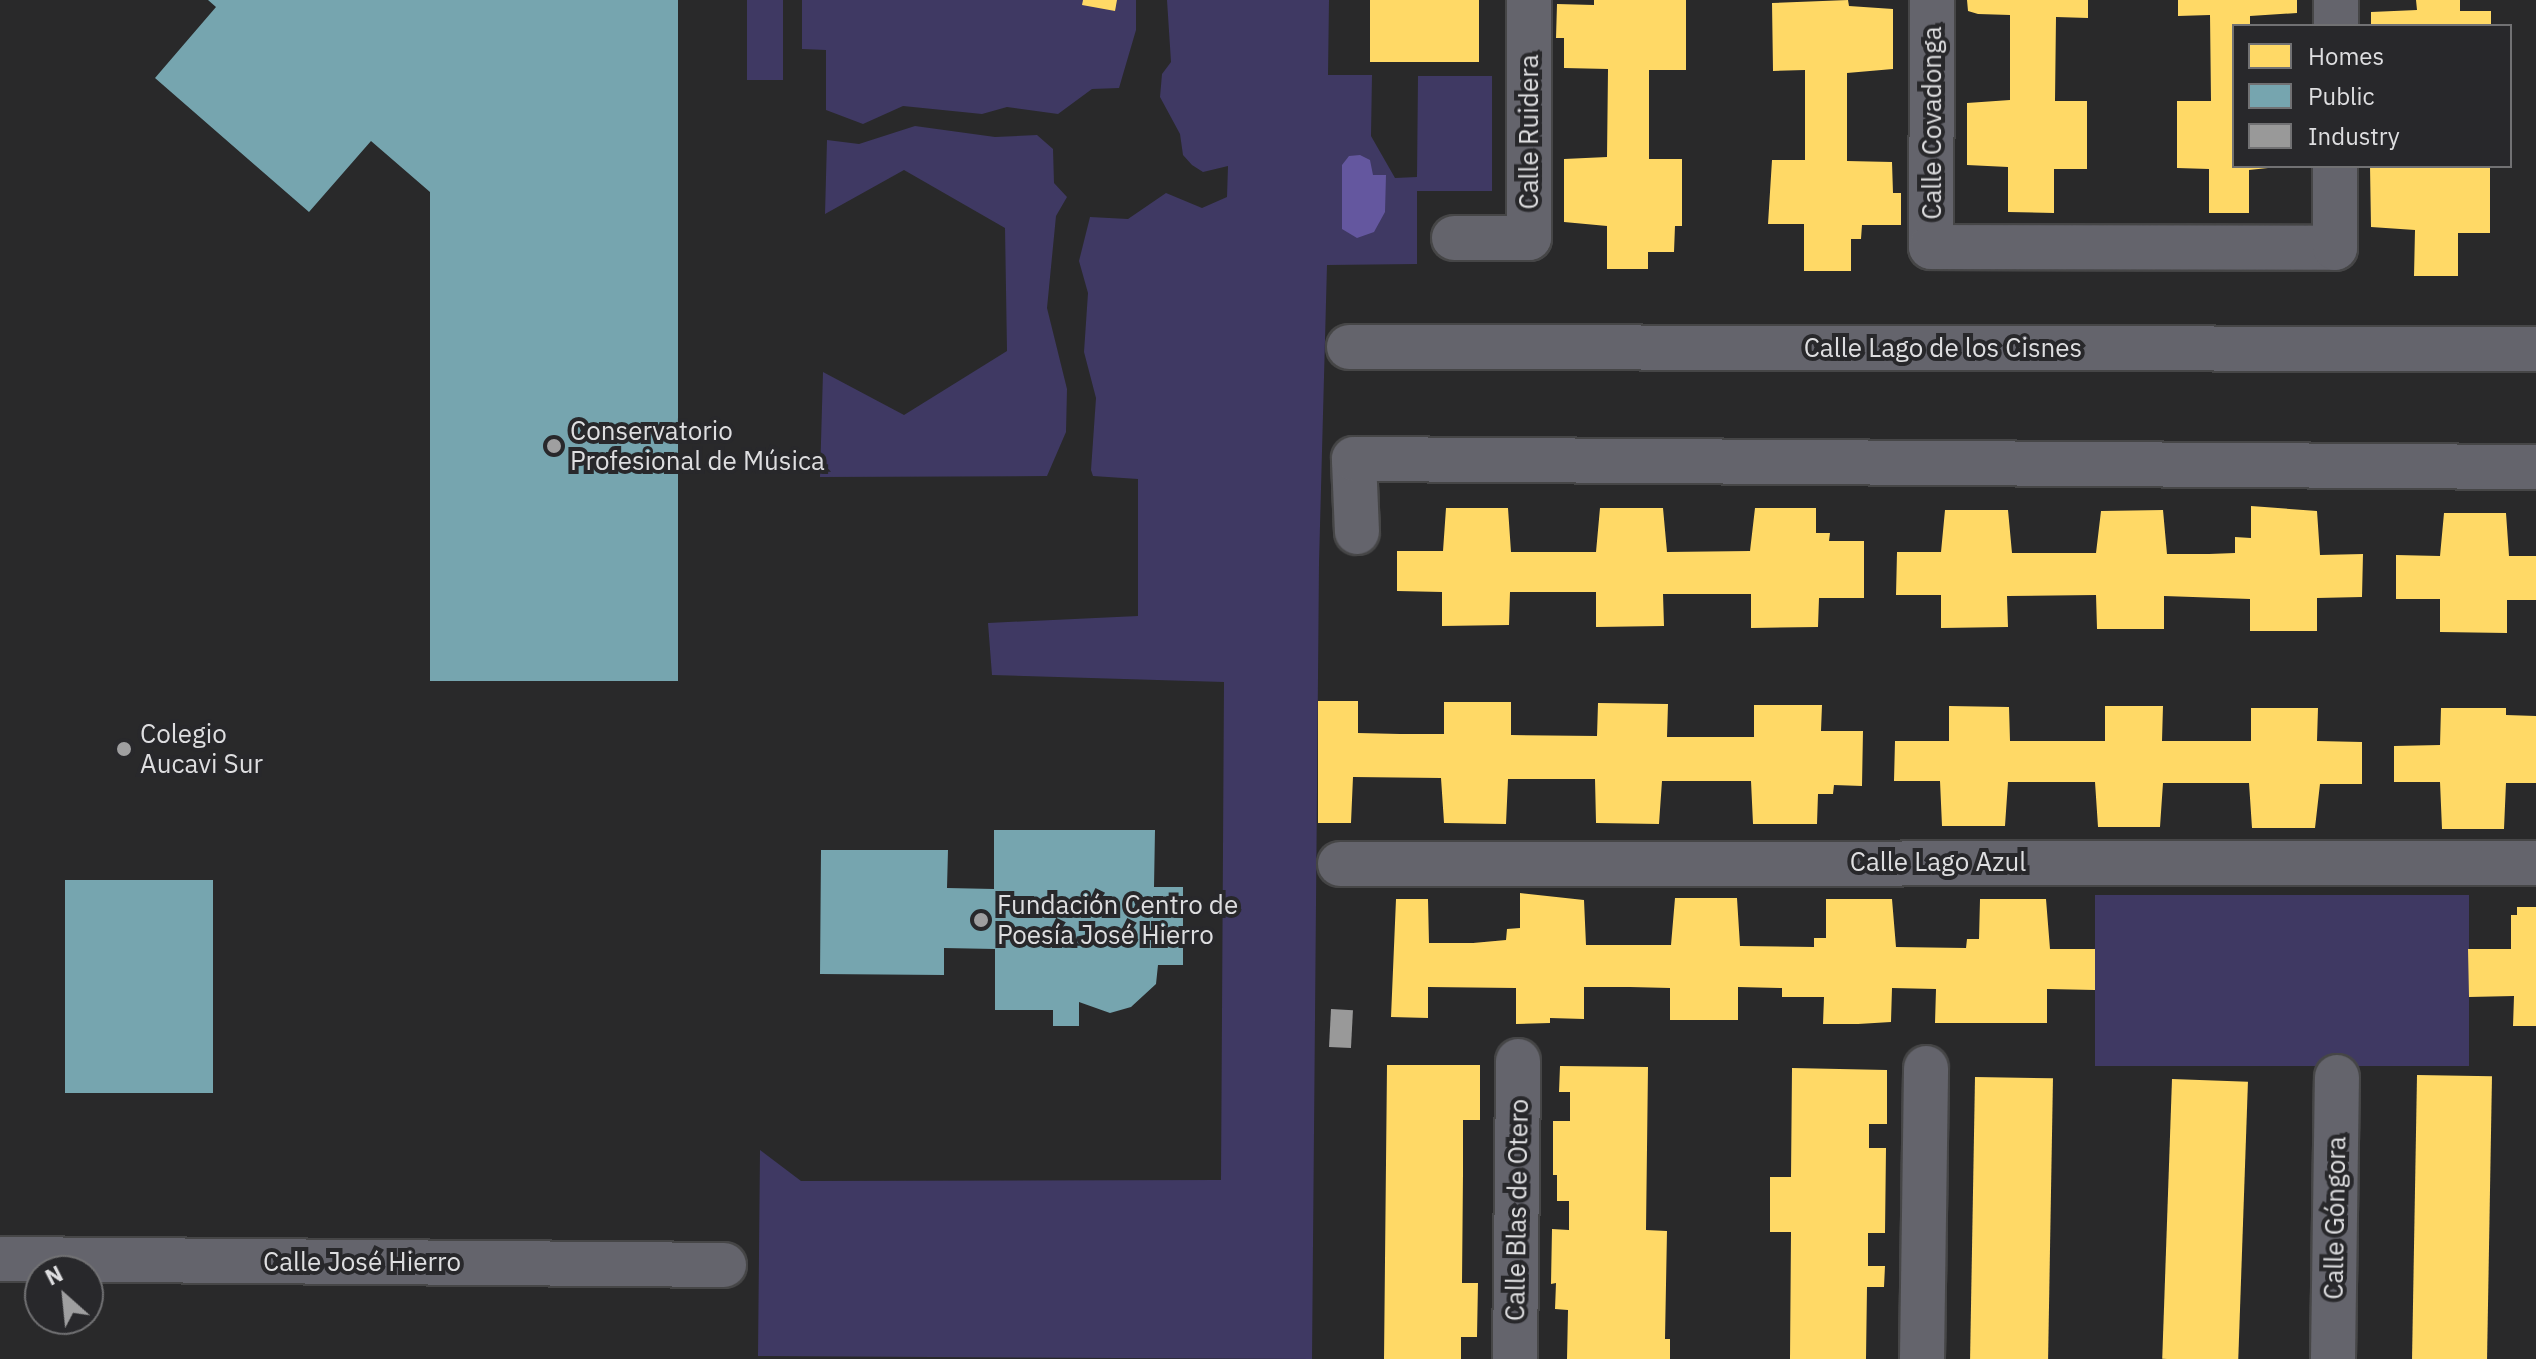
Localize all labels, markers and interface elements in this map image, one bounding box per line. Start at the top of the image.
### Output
legend [2232,24,2512,168]
street label: Calle Covadonga [1916,26,1948,220]
text: Homes [2308,40,2384,72]
street label: Calle Ruidera [1513,54,1545,210]
text: Public [2308,80,2375,112]
text: Industry [2308,120,2400,152]
street label: Calle Lago de los Cisnes [1804,332,2082,364]
place label: Conservatorio Profesional de Música [570,415,825,476]
marker: Conservatorio Profesional de Música [545,437,563,455]
place label: Colegio Aucavi Sur [140,718,263,780]
marker: Colegio Aucavi Sur [115,740,133,758]
street label: Calle Lago Azul [1850,846,2026,878]
place label: Fundación Centro de Poesía José Hierro [997,889,1238,950]
marker: Fundación Centro de Poesía José Hierro [972,911,990,929]
street label: Calle Blas de Otero [1499,1099,1535,1321]
street label: Calle Góngora [2318,1136,2352,1300]
street label: Calle José Hierro [263,1246,461,1278]
north arrow [24,1255,104,1335]
text: N [40,1258,67,1291]

